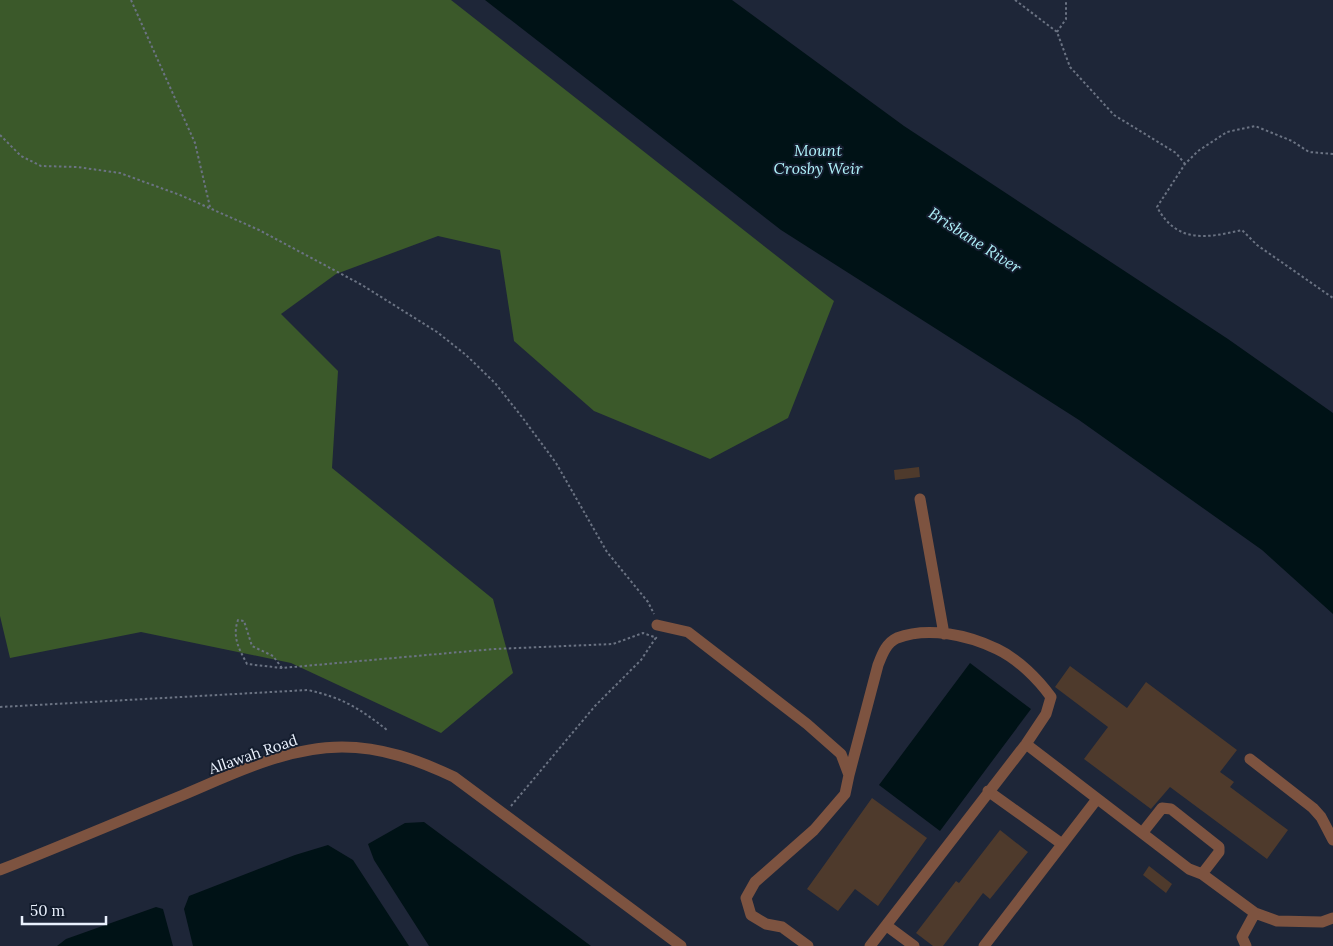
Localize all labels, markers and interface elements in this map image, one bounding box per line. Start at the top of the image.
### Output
water label: Mount Crosby Weir [774,140,863,178]
water label: Brisbane River [925,203,1026,278]
street label: Allawah Road [205,730,300,778]
scale bar [22,894,106,926]
text: 50 m [30,901,65,920]

